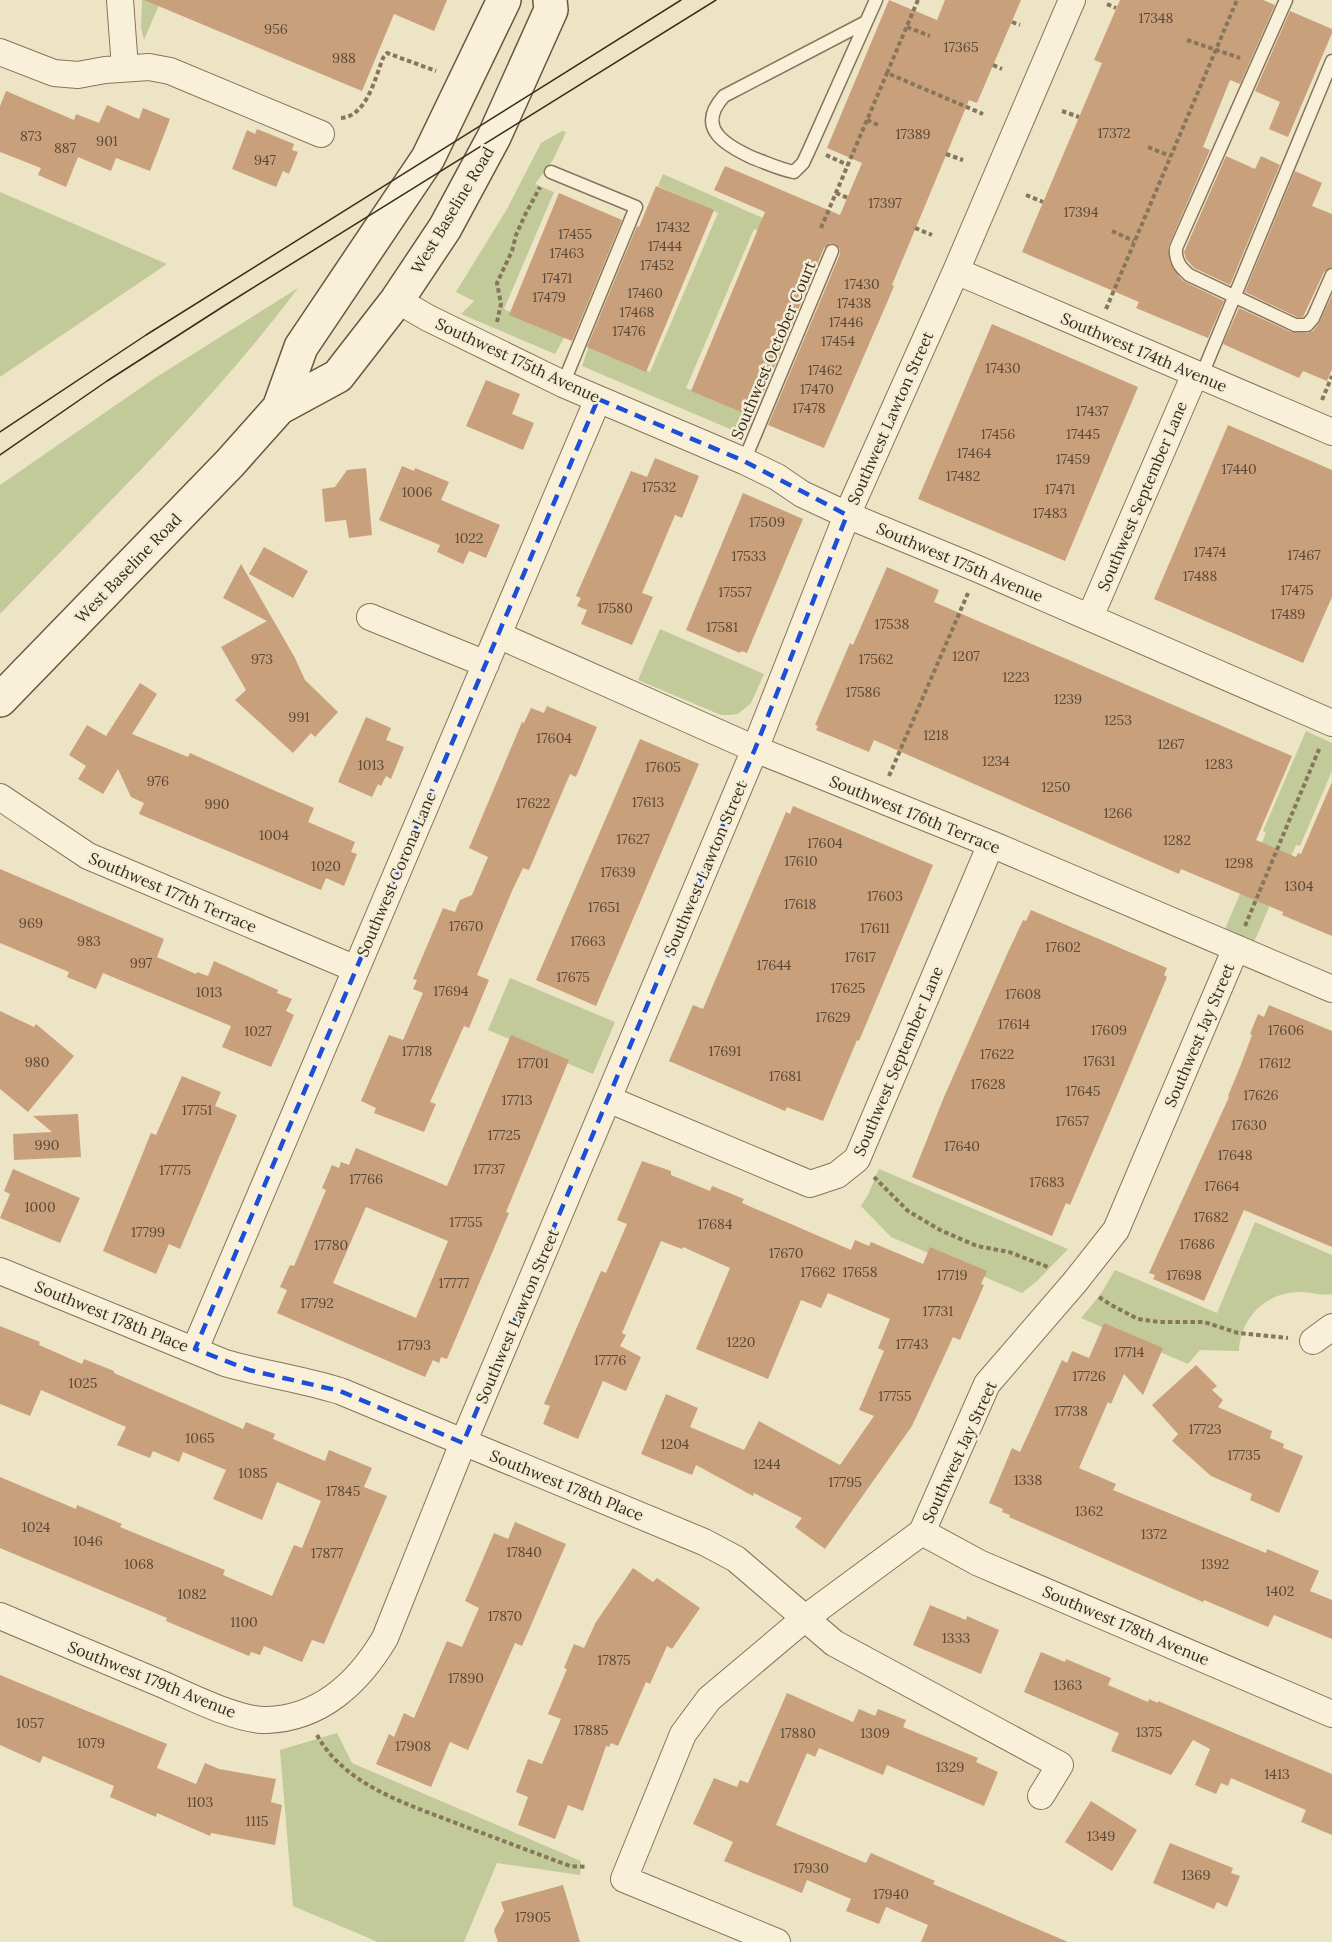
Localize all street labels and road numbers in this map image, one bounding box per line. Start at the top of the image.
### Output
street label: West Baseline Road [406,142,498,277]
street label: Southwest October Court [726,257,820,442]
street label: Southwest 174th Avenue [1058,308,1230,396]
street label: Southwest 175th Avenue [433,313,604,407]
street label: Southwest Lawton Street [843,327,938,508]
street label: Southwest September Lane [1093,398,1191,594]
street label: West Baseline Road [71,509,186,627]
street label: Southwest 175th Avenue [874,518,1047,606]
street label: Southwest 176th Terrace [827,771,1004,858]
street label: Southwest Lawton Street [659,777,751,958]
street label: Southwest Corona Lane [352,788,440,960]
street label: Southwest 177th Terrace [86,848,260,937]
street label: Southwest Jay Street [1160,959,1239,1110]
street label: Southwest September Lane [849,963,947,1159]
street label: Southwest Lawton Street [471,1225,563,1406]
street label: Southwest 178th Place [32,1276,192,1356]
street label: Southwest Jay Street [917,1377,1001,1526]
street label: Southwest 178th Place [487,1445,647,1525]
street label: Southwest 178th Avenue [1040,1581,1213,1669]
street label: Southwest 179th Avenue [65,1636,239,1722]

